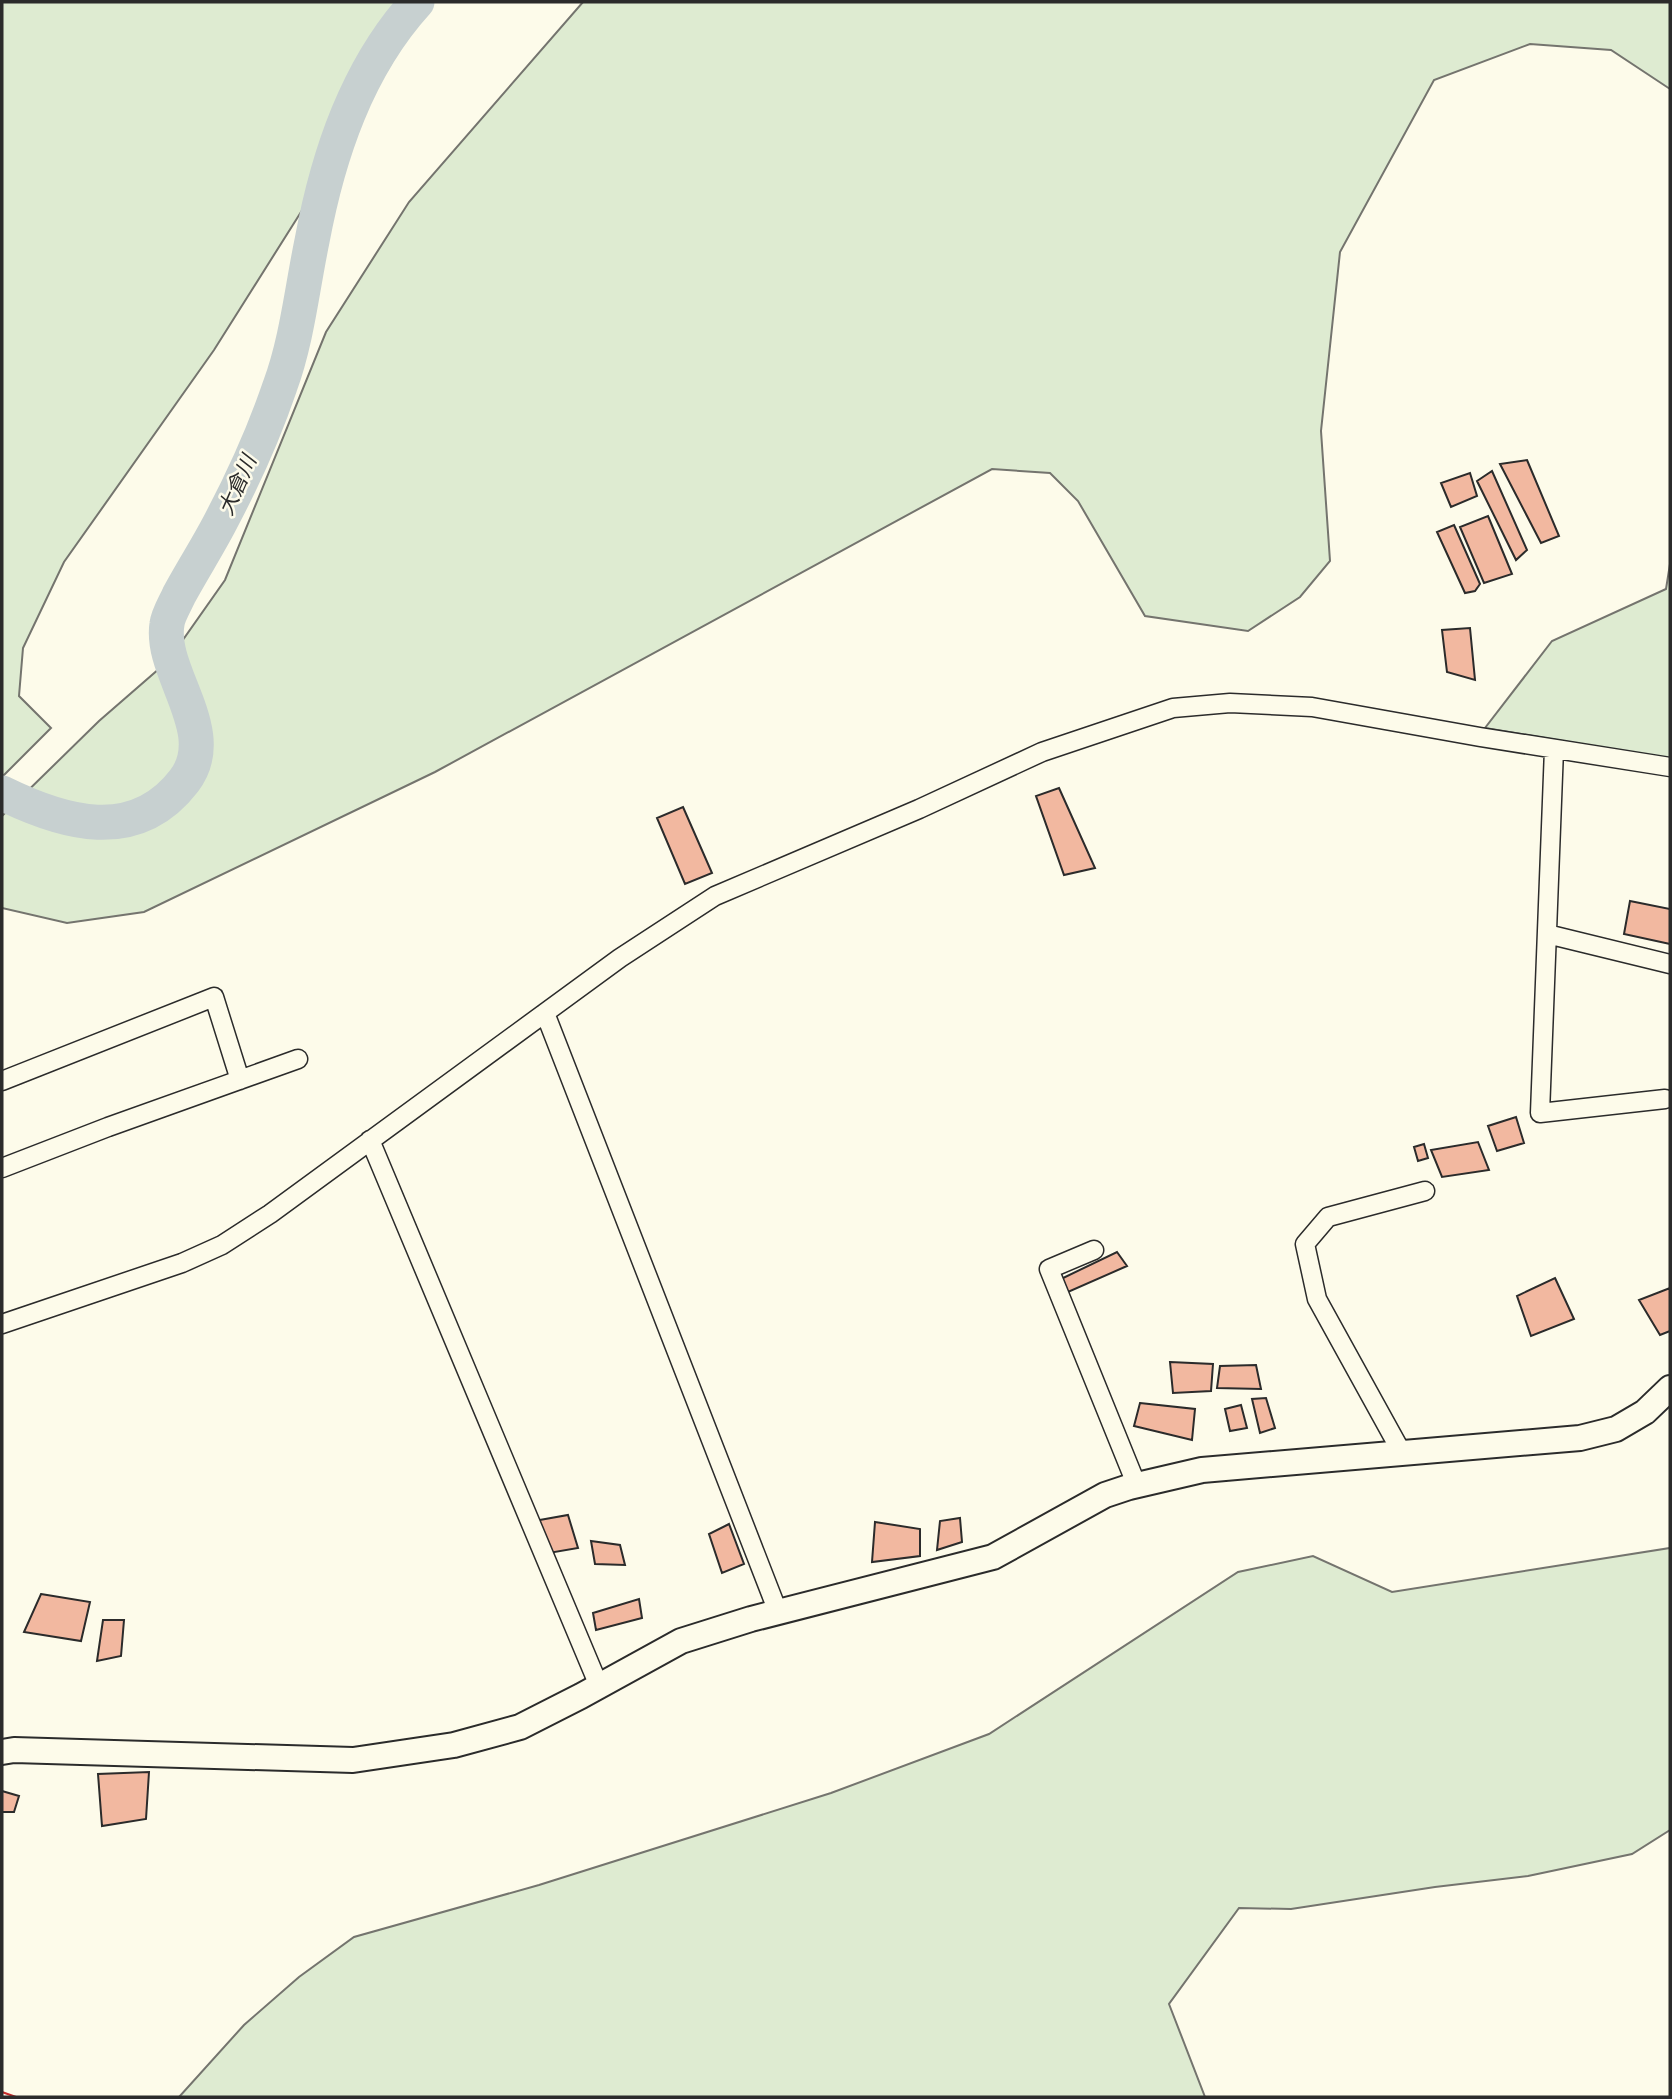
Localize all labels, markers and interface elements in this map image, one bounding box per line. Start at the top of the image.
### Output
water label: 大倉川 [212,449,263,519]

